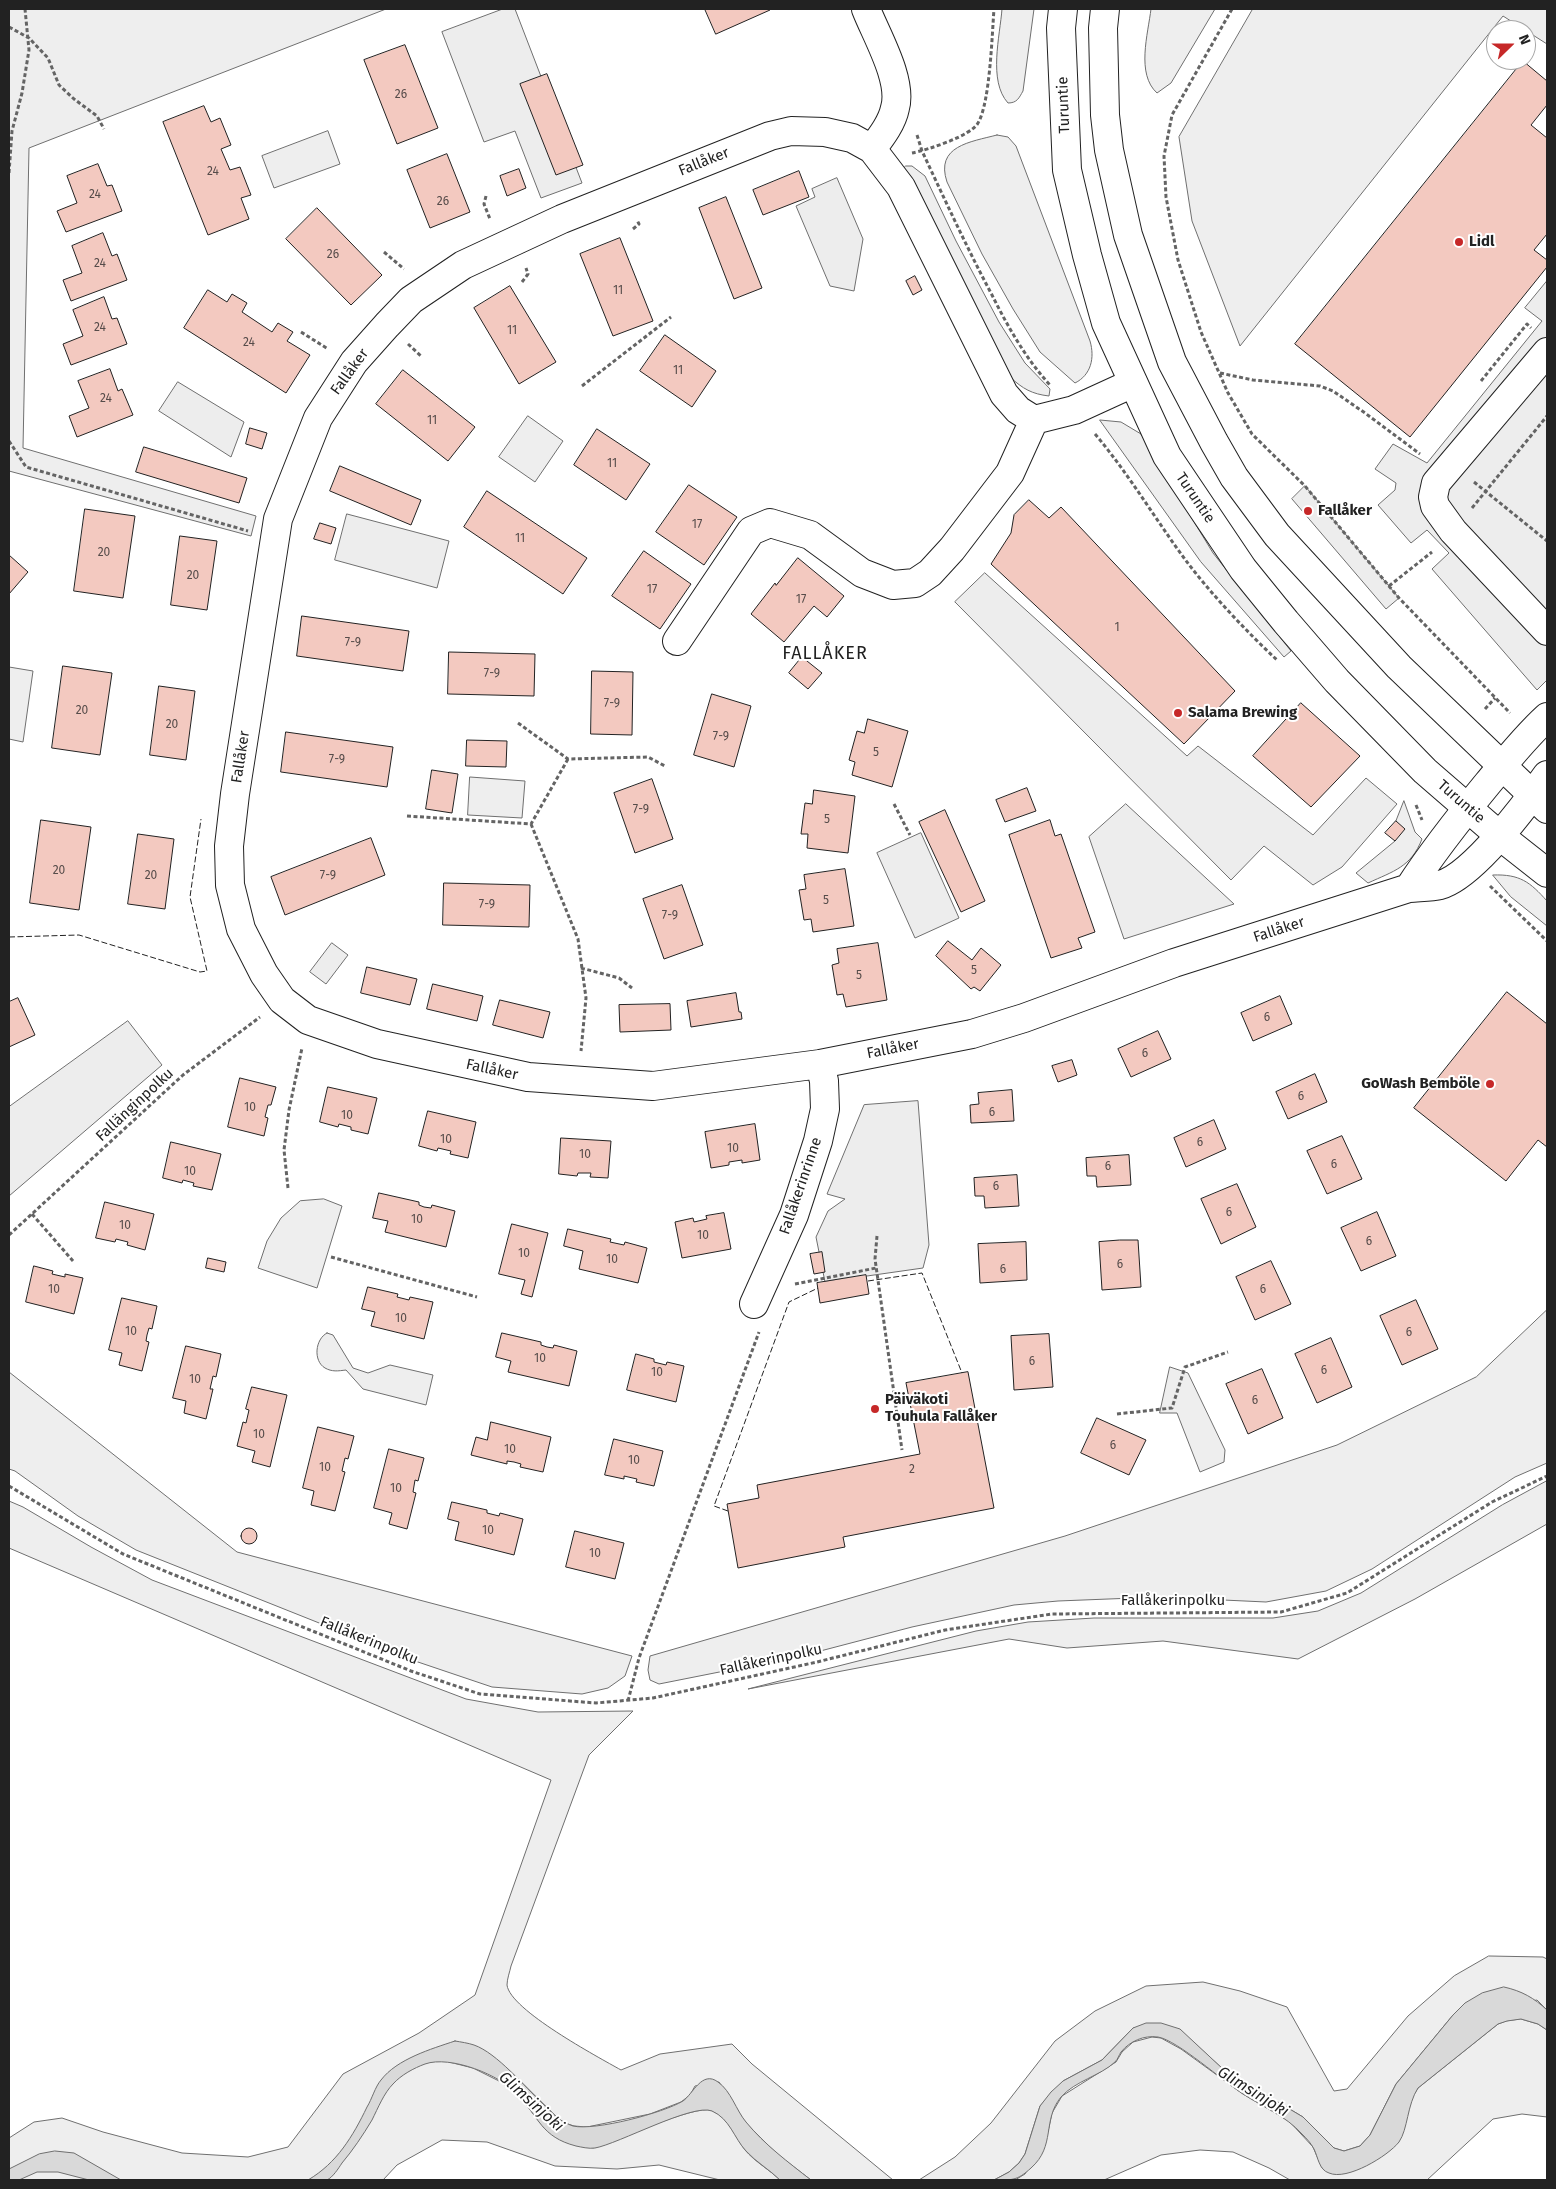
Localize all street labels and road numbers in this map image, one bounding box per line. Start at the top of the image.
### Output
street label: Turuntie [1054,76,1074,134]
street label: Fallåker [676,144,732,180]
street label: Fallåker [327,345,373,399]
street label: Turuntie [1172,469,1218,527]
street label: Fallåker [228,729,254,785]
street label: Turuntie [1434,777,1488,827]
street label: Fallåker [1251,913,1307,947]
street label: Fallåker [865,1035,921,1063]
street label: Fallåker [464,1056,520,1084]
street label: Fallänginpolku [93,1065,177,1145]
street label: Fallåkerinrinne [776,1135,826,1237]
street label: Fallåkerinpolku [1121,1592,1225,1610]
street label: Fallåkerinpolku [317,1613,421,1669]
street label: Fallåkerinpolku [718,1640,824,1680]

